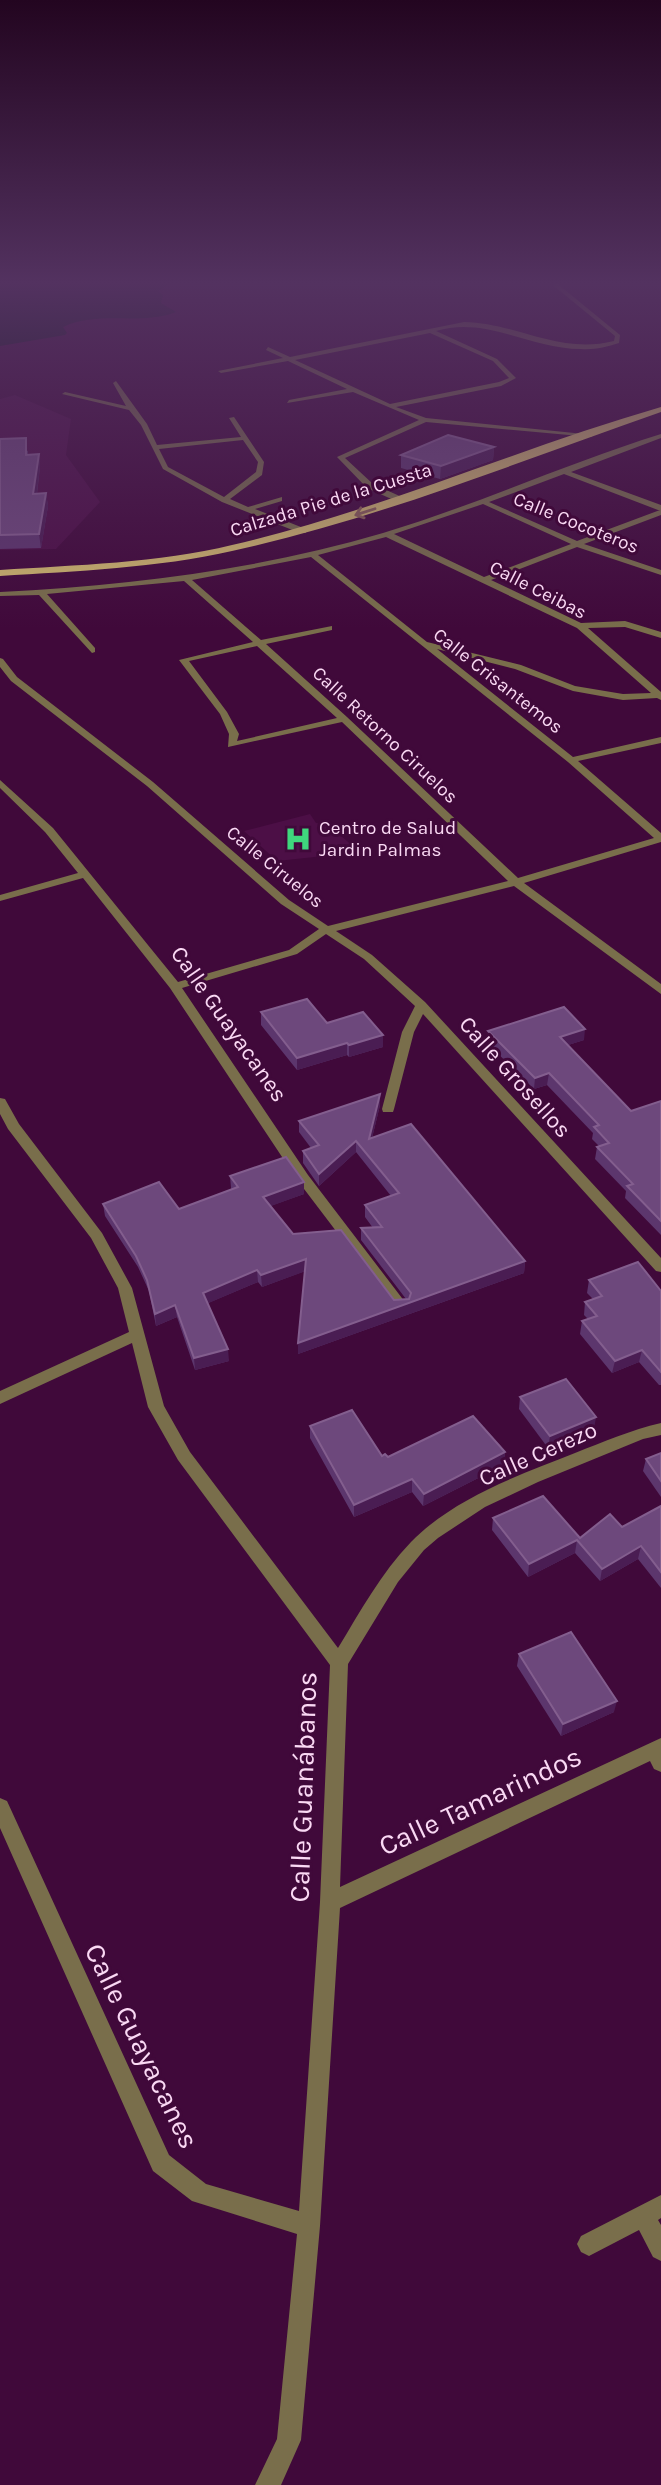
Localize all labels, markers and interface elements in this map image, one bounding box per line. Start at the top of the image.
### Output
street label: Calzada Pie de la Cuesta [227,459,435,541]
street label: Calle Cocoteros [510,488,642,558]
one-way arrow [354,506,376,519]
street label: Calle Ceibas [486,556,590,624]
street label: Calle Crisantemos [429,624,567,738]
street label: Calle Retorno Ciruelos [308,662,462,808]
place label: Centro de Salud Jardin Palmas [319,817,456,861]
street label: Calle Ciruelos [222,821,328,913]
hospital icon: Centro de Salud Jardin Palmas [283,824,313,854]
street label: Calle Guayacanes [165,941,293,1107]
street label: Calle Grosellos [453,1011,577,1143]
street label: Calle Cerezo [475,1416,601,1492]
street label: Calle Guanábanos [282,1671,324,1903]
street label: Calle Tamarindos [373,1740,587,1862]
street label: Calle Guayacanes [78,1938,206,2154]

